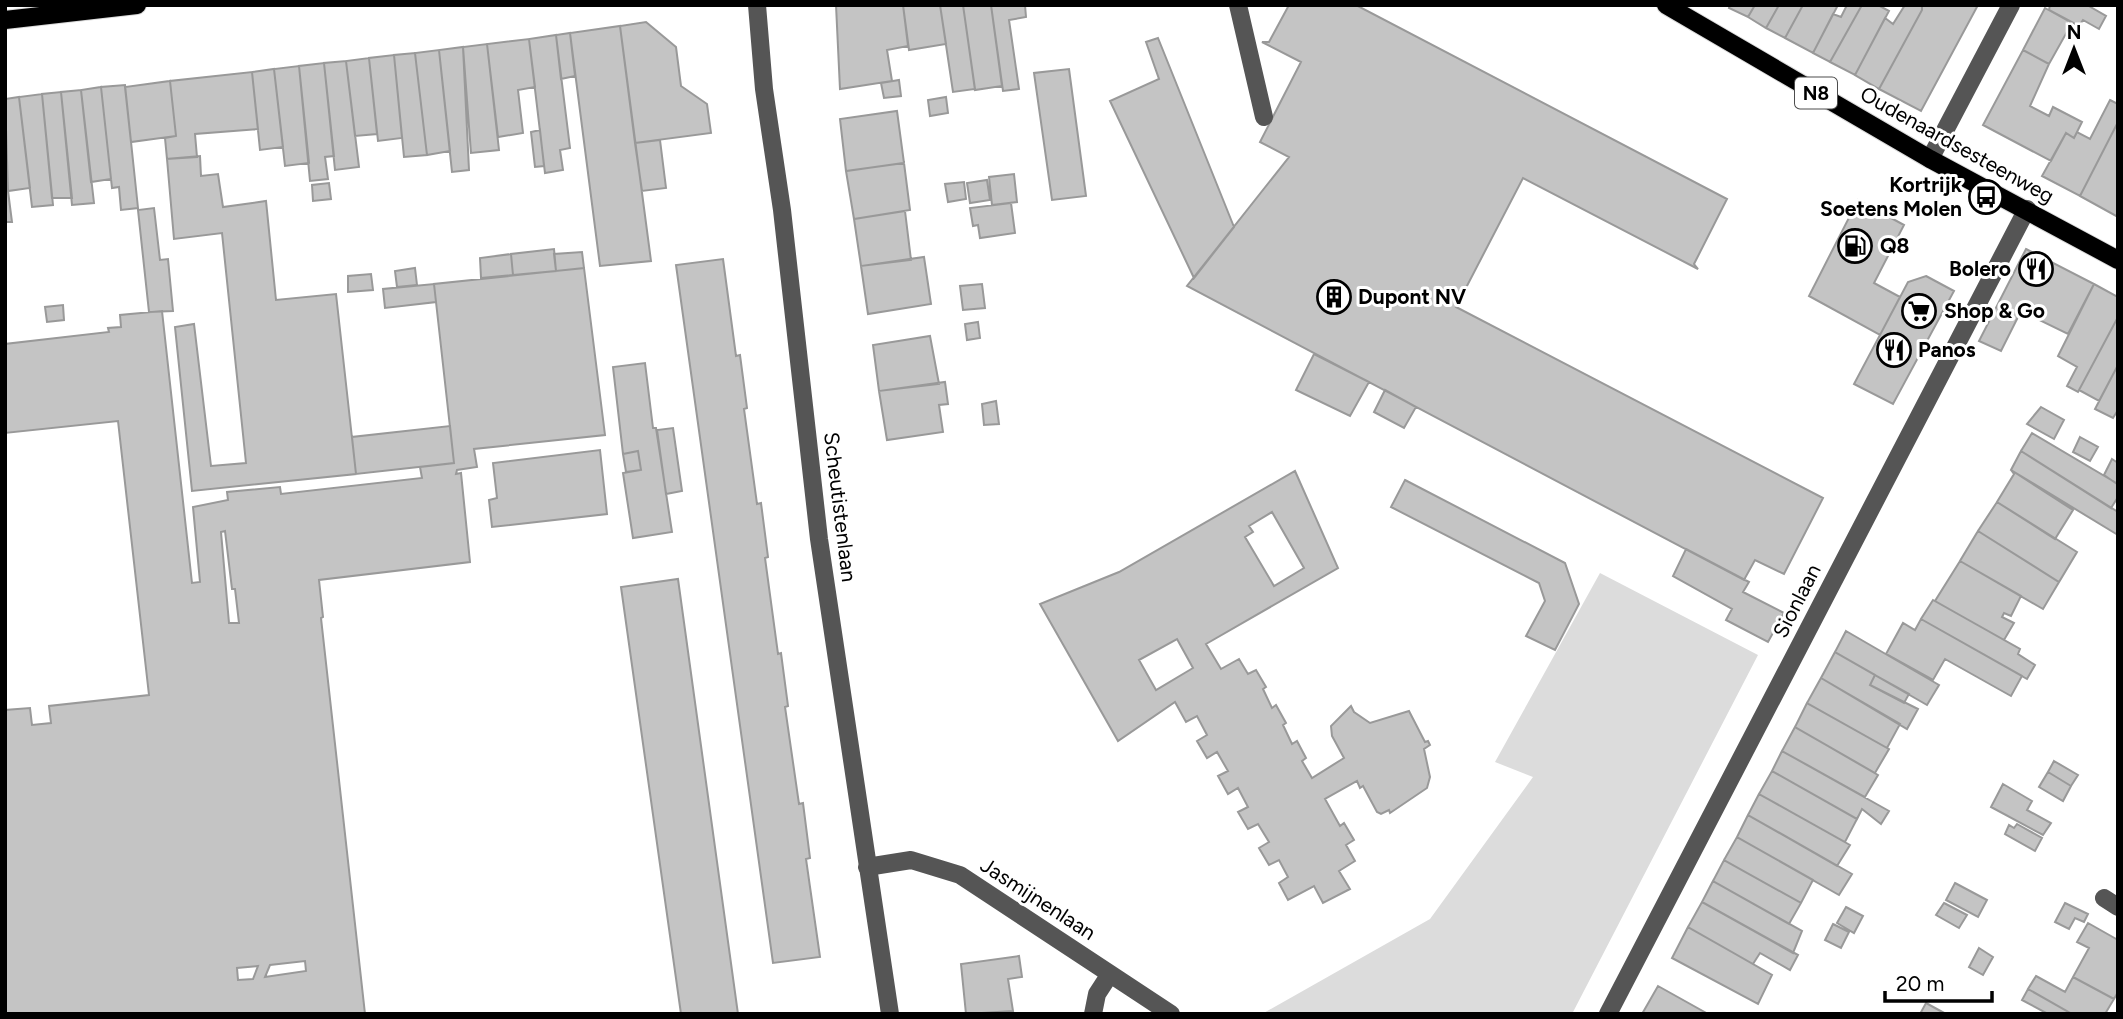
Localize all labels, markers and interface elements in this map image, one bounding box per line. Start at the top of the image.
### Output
north arrow [2039,14,2109,84]
text: N [2067,21,2081,44]
road number: N8 [1795,78,1837,108]
street label: Oudenaardsesteenweg [1856,81,2059,208]
place label: Kortrijk Soetens Molen [1820,172,1963,221]
bus stop icon: Kortrijk Soetens Molen [1967,178,2005,216]
fuel station icon: Q8 [1836,227,1874,265]
place label: Q8 [1880,233,1909,258]
restaurant icon: Bolero [2017,250,2055,288]
place label: Bolero [1949,256,2011,281]
building icon: Dupont NV [1315,278,1353,316]
place label: Dupont NV [1358,284,1466,309]
supermarket icon: Shop & Go [1900,292,1938,330]
place label: Shop & Go [1944,298,2045,323]
restaurant icon: Panos [1875,331,1913,369]
place label: Panos [1918,337,1976,362]
street label: Scheutistenlaan [819,431,862,583]
street label: Sionlaan [1767,560,1826,642]
street label: Jasmijnenlaan [976,852,1101,945]
scale bar [1885,960,1992,1004]
text: 20 m [1896,971,1944,996]

